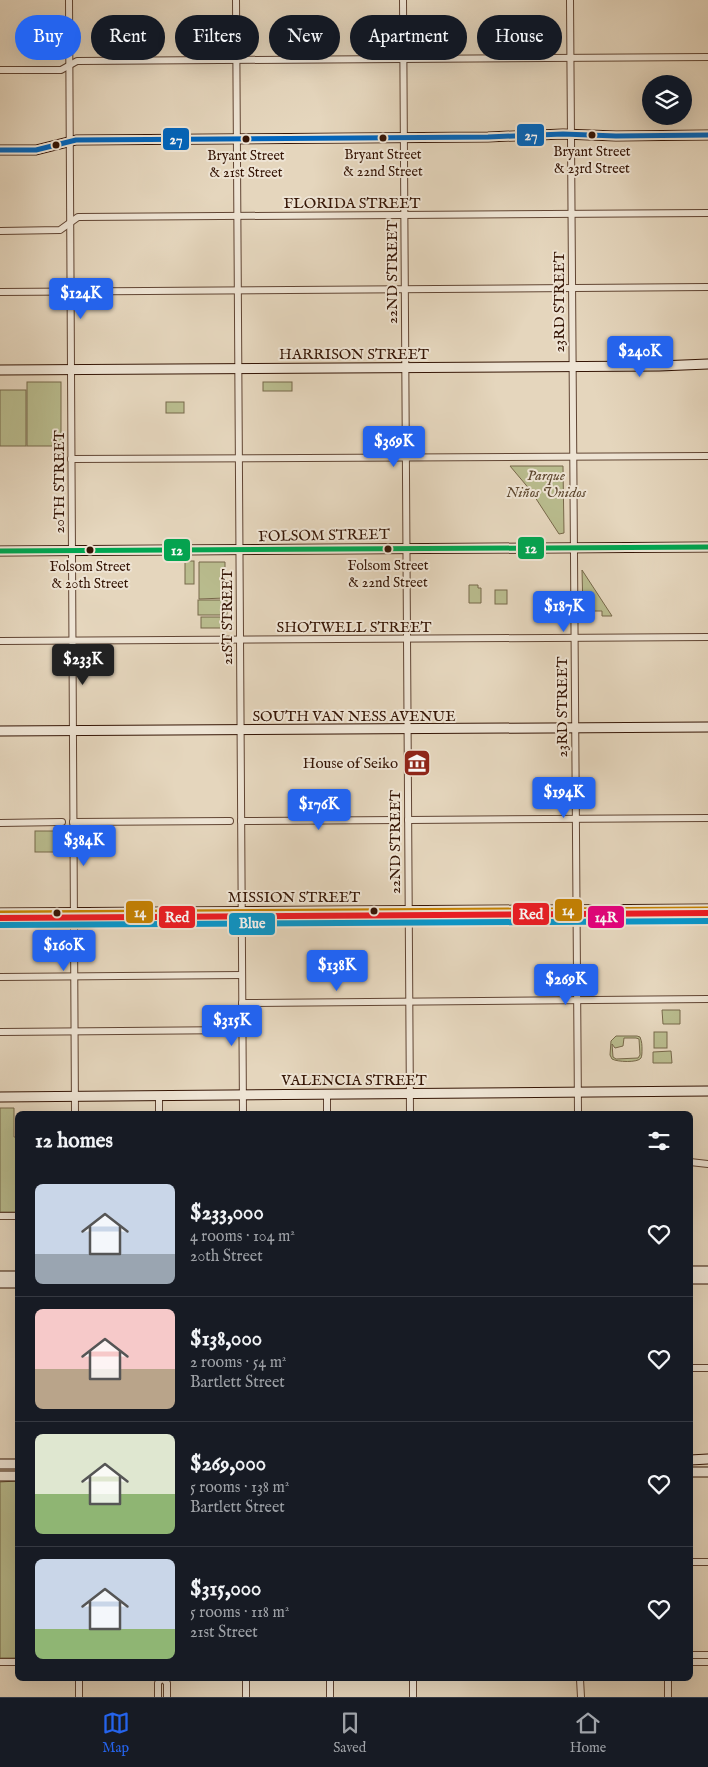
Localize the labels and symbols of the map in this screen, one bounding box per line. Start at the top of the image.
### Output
line badge: 27 [516,123,545,147]
line badge: 27 [162,127,190,151]
text: 27 [525,127,538,145]
marker: Bryant Street & 23rd Street [587,130,597,140]
text: 27 [170,131,183,149]
marker: Bryant Street & 22nd Street [378,133,388,143]
marker: Bryant Street & 21st Street [241,134,251,144]
unlabelled marker [51,140,61,150]
place label: Bryant Street & 23rd Street [553,143,631,178]
place label: Bryant Street & 22nd Street [343,146,423,181]
place label: Bryant Street & 21st Street [207,147,285,182]
street label: FLORIDA STREET [283,194,421,213]
street label: 22ND STREET [383,220,402,324]
street label: 23RD STREET [550,251,569,352]
pin: $124K [46,278,116,320]
pin: $240K [605,336,675,378]
street label: HARRISON STREET [279,345,429,364]
pin: $369K [359,426,429,468]
street label: 20TH STREET [50,430,69,534]
park label: Parque Niños Unidos [506,466,587,502]
street label: FOLSOM STREET [258,525,390,546]
line badge: 12 [517,536,545,560]
line badge: 12 [163,538,191,562]
text: 12 [525,540,537,558]
text: 12 [171,542,183,560]
marker: Folsom Street & 22nd Street [383,544,393,554]
marker: Folsom Street & 20th Street [85,545,95,555]
place label: Folsom Street & 22nd Street [347,557,429,592]
place label: Folsom Street & 20th Street [49,558,131,593]
street label: 21ST STREET [218,569,237,665]
pin: $187K [529,590,599,633]
street label: SHOTWELL STREET [277,618,432,637]
pin: $233K [48,644,118,686]
street label: 23RD STREET [553,656,572,757]
street label: SOUTH VAN NESS AVENUE [252,707,456,726]
museum icon: House of Seiko [402,748,432,778]
place label: House of Seiko [303,754,398,773]
pin: $194K [529,776,599,819]
pin: $176K [284,788,354,831]
street label: 22ND STREET [386,790,405,894]
pin: $384K [49,824,119,867]
street label: MISSION STREET [228,888,360,907]
line badge: 14 [554,898,583,922]
line badge: 14 [125,900,154,924]
line badge: Red [512,902,550,926]
text: 14 [562,902,575,920]
text: 14 [134,904,147,922]
line badge: Red [158,905,196,929]
line badge: 14R [587,905,625,929]
unlabelled marker [369,906,379,916]
text: Red [519,906,544,924]
unlabelled marker [52,908,62,918]
text: Red [165,909,190,927]
text: 14R [595,909,619,927]
line badge: Blue [228,912,276,936]
text: Blue [239,915,266,933]
pin: $160K [29,930,99,972]
pin: $138K [302,950,372,992]
pin: $269K [531,964,601,1006]
pin: $315K [197,1004,267,1047]
street label: VALENCIA STREET [280,1071,427,1090]

